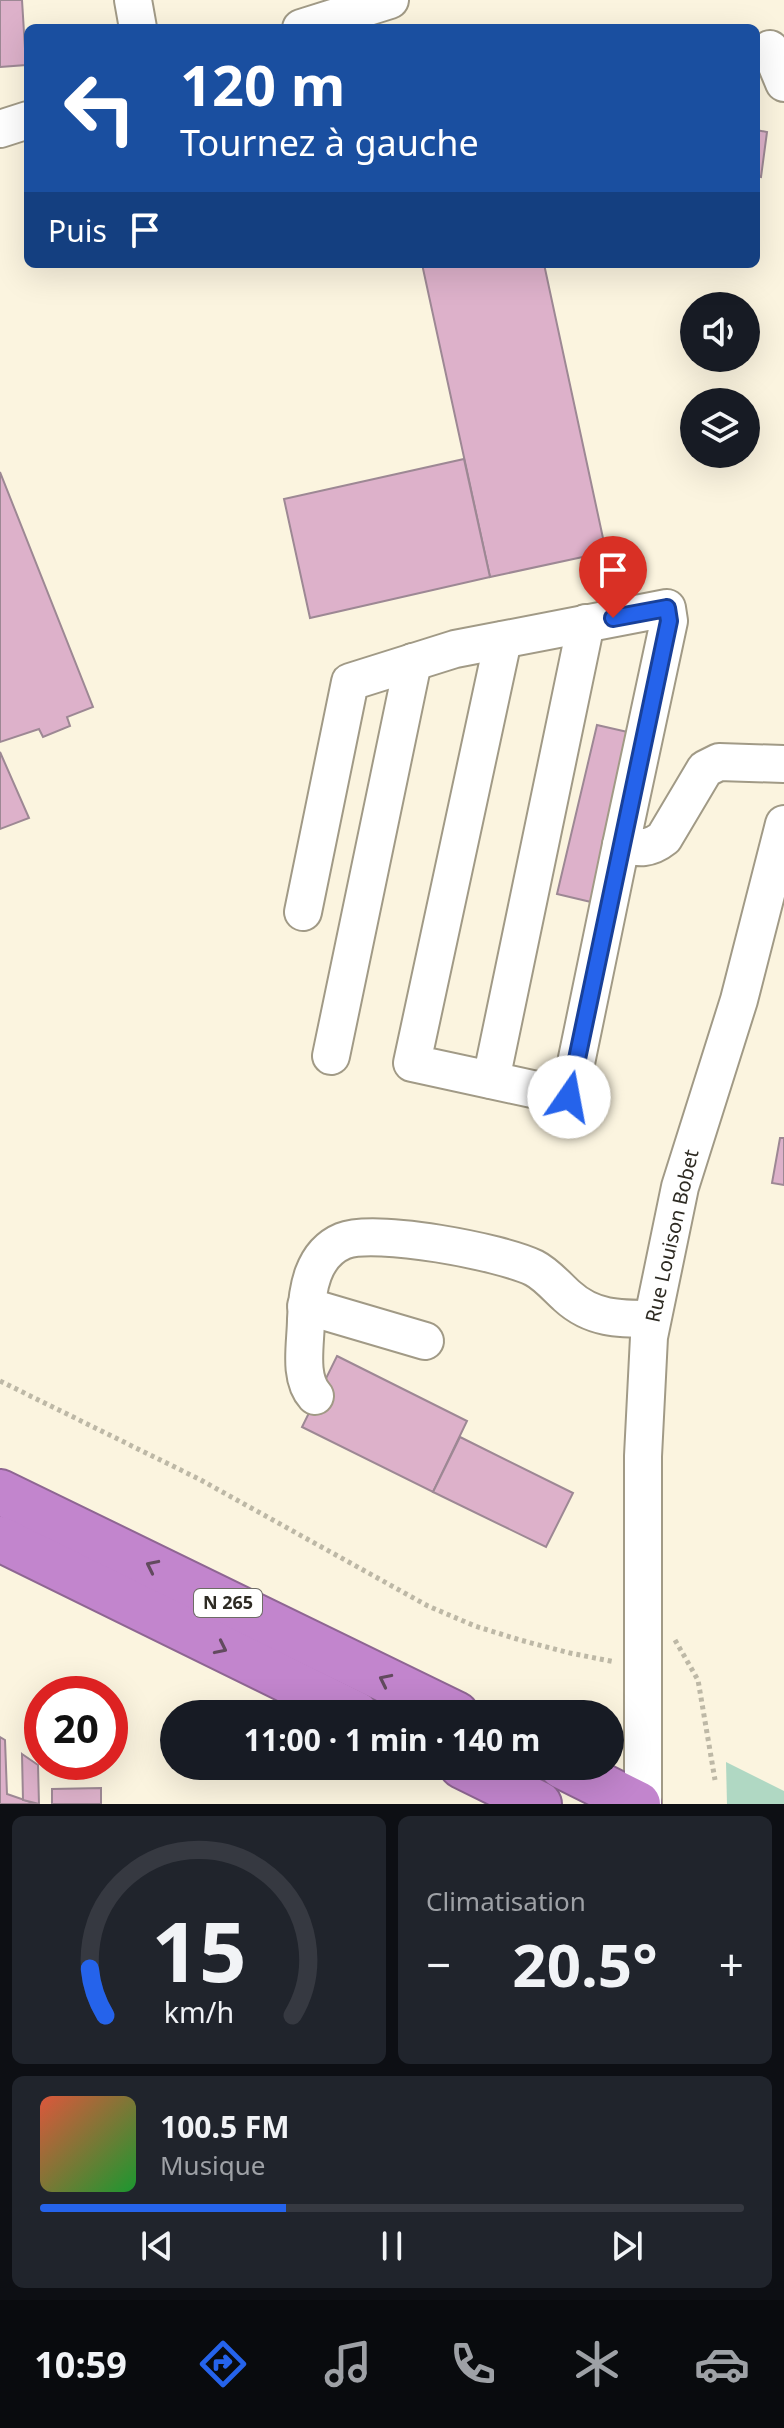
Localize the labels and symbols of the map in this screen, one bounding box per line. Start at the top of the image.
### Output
pin [579,536,647,618]
position arrow [527,1055,611,1139]
street label: Rue Louison Bobet [639,1147,705,1325]
one-way arrow [145,1560,160,1576]
road number: N 265 [194,1589,262,1617]
one-way arrow [212,1638,227,1653]
one-way arrow [379,1674,394,1690]
speed limit sign: 20 [24,1676,128,1780]

